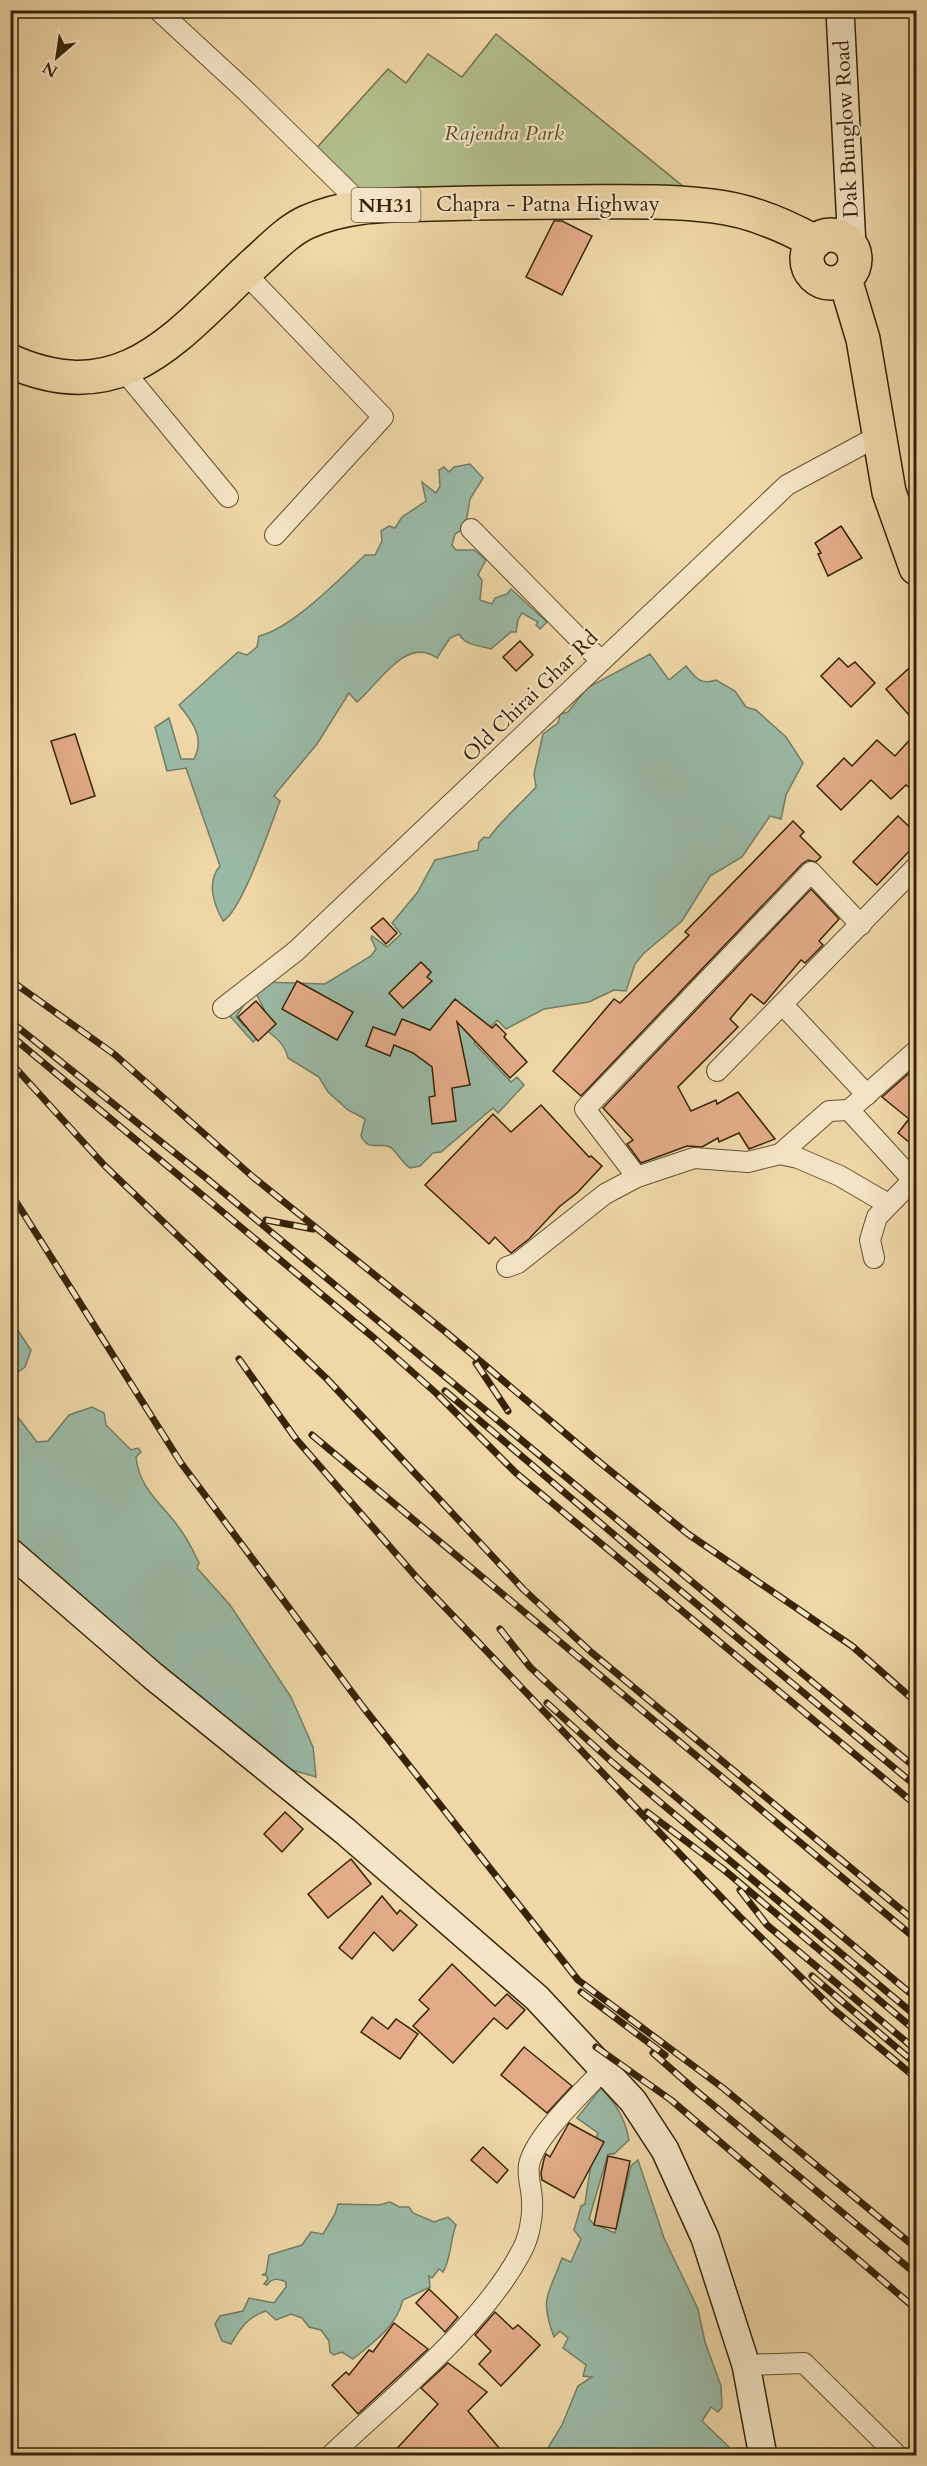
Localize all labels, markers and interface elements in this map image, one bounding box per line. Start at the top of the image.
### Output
north arrow [27,27,87,87]
street label: Dak Bunglow Road [827,39,866,219]
text: N [39,56,62,82]
park label: Rajendra Park [444,119,564,148]
road number: NH31 [352,188,420,222]
street label: Chapra - Patna Highway [436,190,660,219]
street label: Old Chirai Ghar Rd [456,624,605,769]

